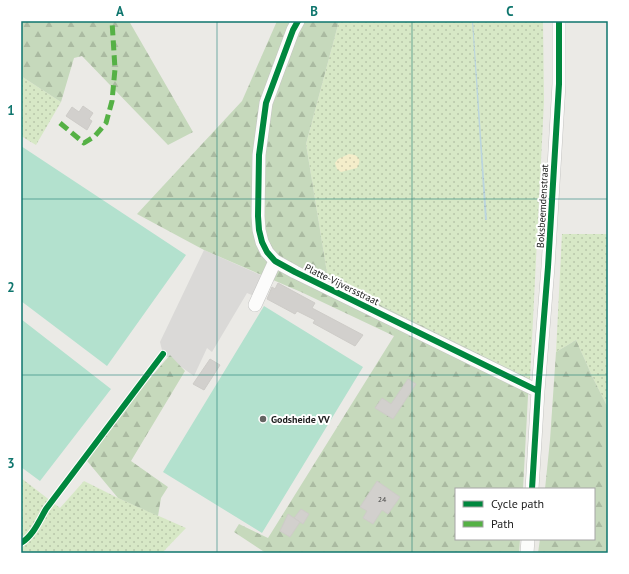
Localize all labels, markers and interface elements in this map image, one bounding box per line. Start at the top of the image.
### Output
text: A [116,3,124,20]
text: B [310,3,318,20]
text: C [506,3,514,20]
text: 1 [7,102,15,119]
street label: Boksbeemdenstraat [534,163,551,248]
street label: Platte-Vijversstraat [302,261,382,308]
text: 2 [7,279,15,296]
place label: Godsheide VV [271,413,331,426]
marker: Godsheide VV [258,414,268,424]
text: 3 [7,455,15,472]
legend [455,488,595,540]
house number: 24 [378,494,387,504]
text: Cycle path [491,496,544,511]
text: Path [491,516,514,531]

